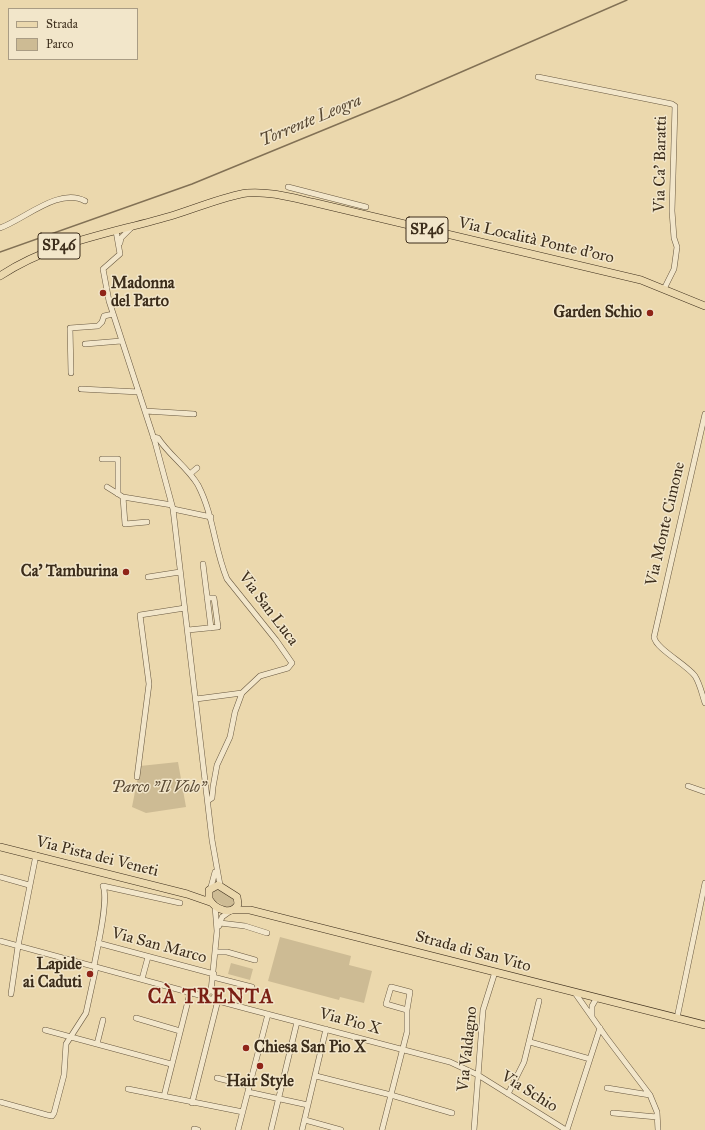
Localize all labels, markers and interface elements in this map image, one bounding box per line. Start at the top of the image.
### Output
legend [8,8,138,60]
text: Strada [46,17,78,31]
text: Parco [46,37,73,51]
water label: Torrente Leogra [257,90,365,152]
street label: Via Ca' Baratti [651,116,671,212]
street label: Via Località Ponte d'oro [456,214,616,268]
road number: SP46 [406,217,448,243]
road number: SP46 [38,233,80,259]
place label: Madonna del Parto [111,274,175,312]
marker: Madonna del Parto [98,288,108,298]
place label: Garden Schio [553,303,642,323]
marker: Garden Schio [645,308,655,318]
street label: Via Monte Cimone [642,460,690,588]
place label: Ca' Tamburina [21,562,118,582]
marker: Ca' Tamburina [121,567,131,577]
street label: Via San Luca [234,568,302,650]
park label: Parco "Il Volo" [112,778,206,798]
street label: Via Pista dei Veneti [34,832,160,882]
street label: Via San Marco [109,924,209,968]
street label: Strada di San Vito [413,927,533,977]
place label: Lapide ai Caduti [23,955,82,993]
marker: Lapide ai Caduti [85,969,95,979]
district label: CÀ TRENTA [148,986,274,1010]
street label: Via Pio X [317,1005,383,1039]
street label: Via Valdagno [454,1005,482,1093]
place label: Chiesa San Pio X [254,1038,366,1058]
marker: Chiesa San Pio X [241,1043,251,1053]
marker: Hair Style [255,1061,265,1071]
street label: Via Schio [497,1067,561,1117]
place label: Hair Style [226,1072,294,1092]

